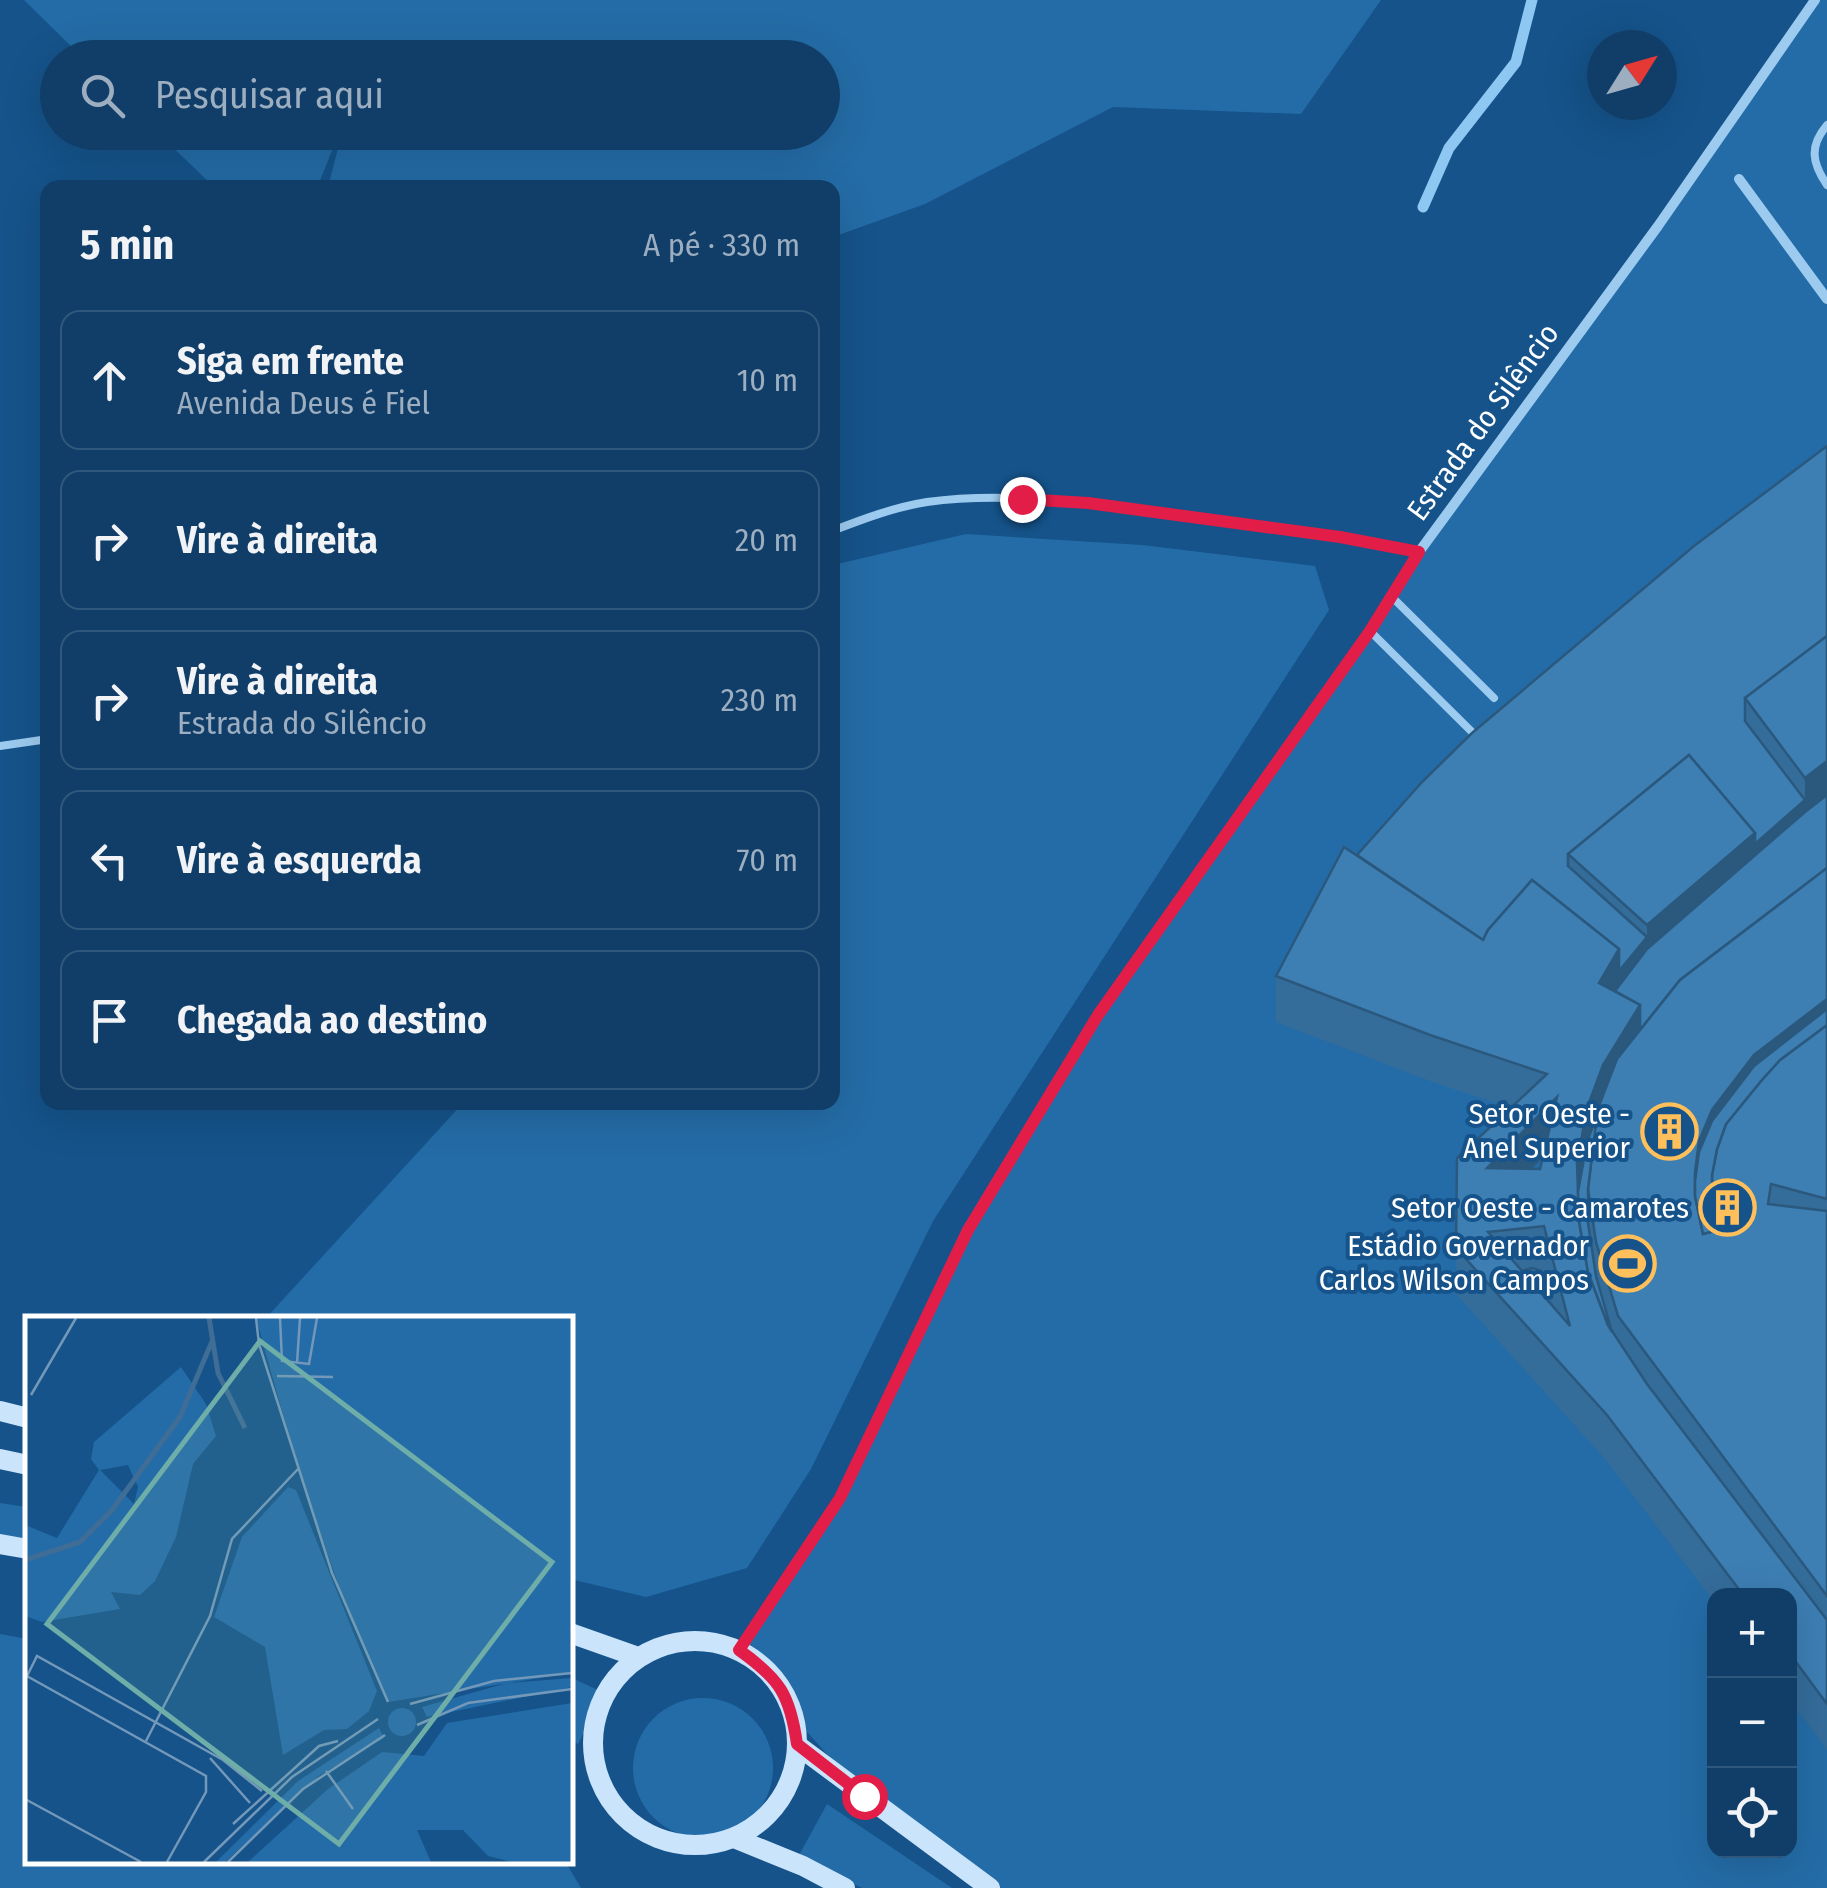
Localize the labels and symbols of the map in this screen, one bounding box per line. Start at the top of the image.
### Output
north arrow [1587,30,1677,120]
street label: Estrada do Silêncio [1400,317,1566,527]
route end [1000,477,1046,523]
place label: Setor Oeste - Anel Superior [1463,1096,1631,1166]
building icon: Setor Oeste - Anel Superior [1639,1101,1699,1161]
building icon: Setor Oeste - Camarotes [1698,1178,1758,1238]
place label: Setor Oeste - Camarotes [1391,1190,1689,1226]
place label: Estádio Governador Carlos Wilson Campos [1319,1228,1590,1298]
sports icon: Estádio Governador Carlos Wilson Campos [1598,1233,1658,1293]
inset map [25,1316,572,1863]
route start [842,1774,888,1820]

